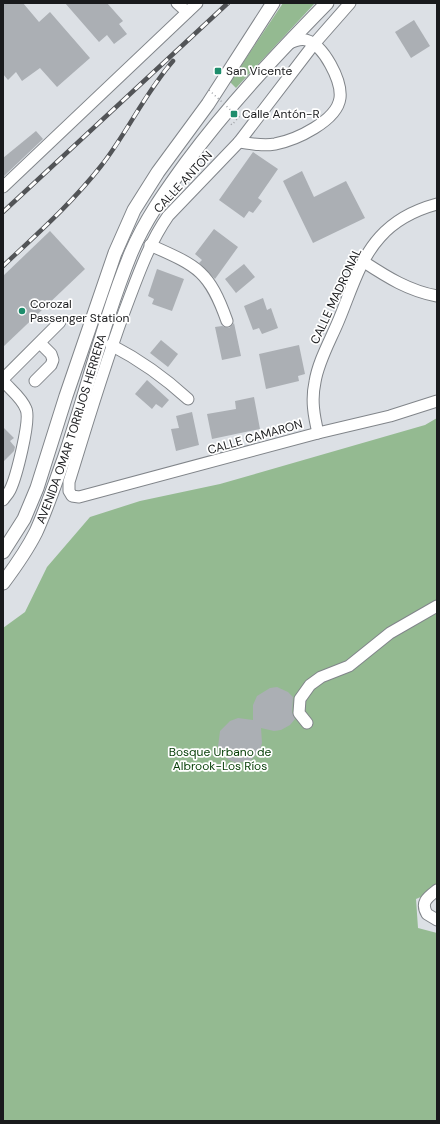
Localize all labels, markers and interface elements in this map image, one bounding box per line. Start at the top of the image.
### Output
place label: San Vicente [226,63,293,79]
marker: San Vicente [213,66,223,76]
place label: Calle Antón-R [242,106,320,122]
marker: Calle Antón-R [229,109,239,119]
street label: CALLE ANTON [150,148,216,216]
street label: CALLE MADRONAL [307,245,365,347]
place label: Corozal Passenger Station [30,296,130,326]
marker: Corozal Passenger Station [17,306,27,316]
street label: AVENIDA OMAR TORRIJOS HERRERA [33,332,110,526]
street label: CALLE CAMARON [206,416,304,458]
park label: Bosque Urbano de Albrook-Los Ríos [169,744,272,774]

